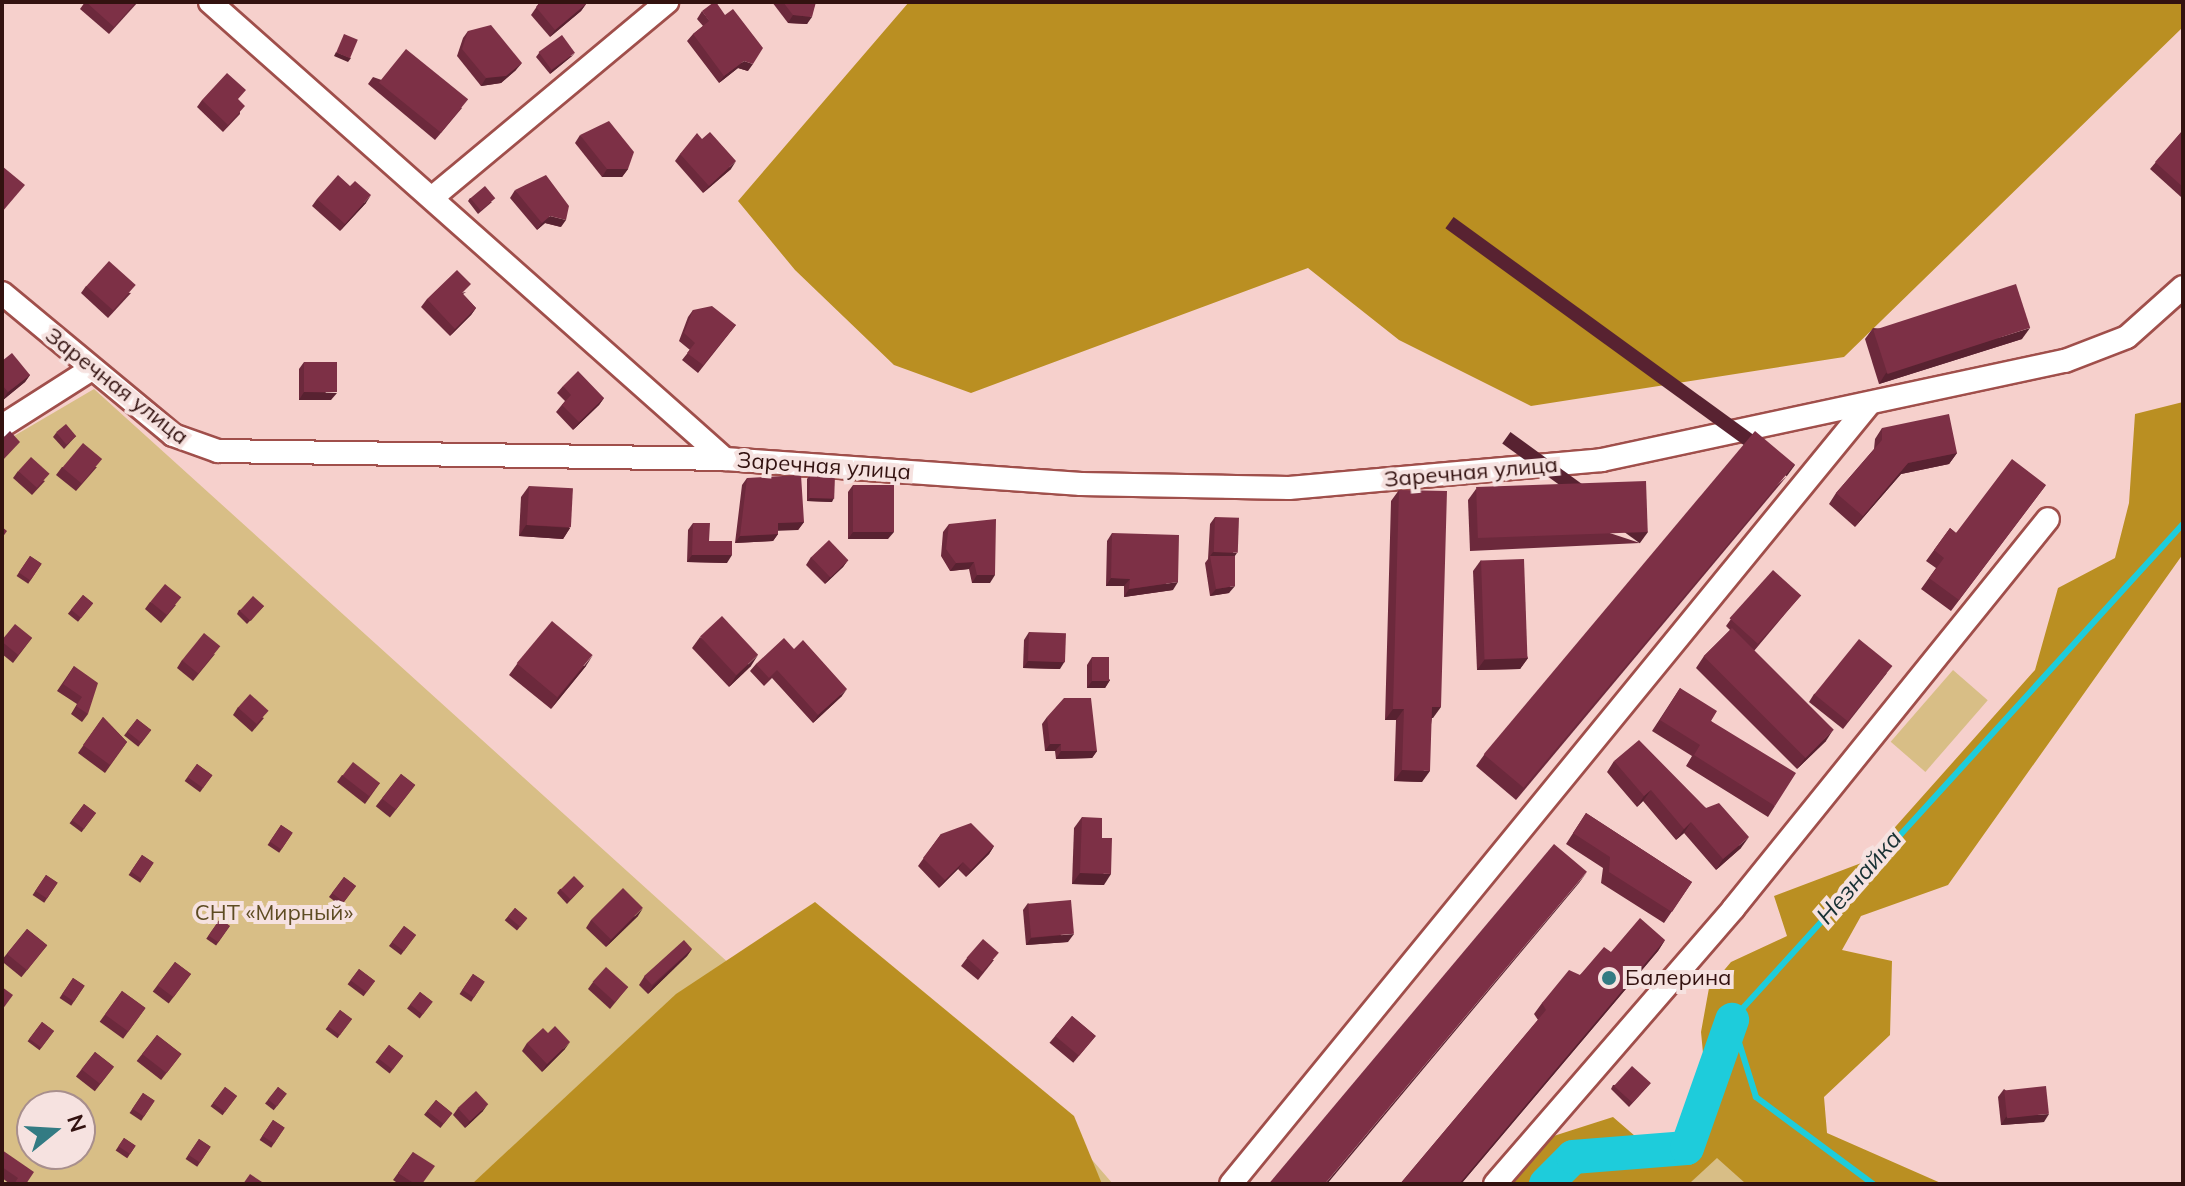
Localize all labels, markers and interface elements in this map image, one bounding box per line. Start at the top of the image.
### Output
street label: Заречная улица [40,322,194,450]
street label: Заречная улица [736,447,912,485]
street label: Заречная улица [1383,451,1559,493]
water label: Незнайка [1811,824,1907,930]
park label: СНТ «Мирный» [195,900,353,926]
place label: Балерина [1625,965,1732,991]
marker: Балерина [1600,969,1618,987]
north arrow [16,1090,96,1170]
text: N [61,1111,93,1135]

